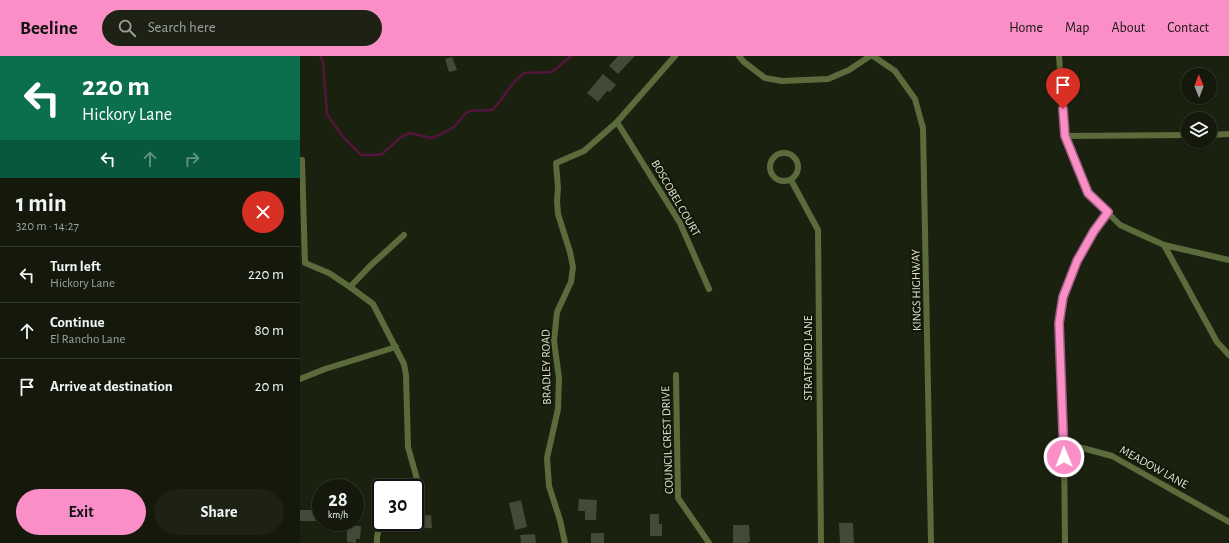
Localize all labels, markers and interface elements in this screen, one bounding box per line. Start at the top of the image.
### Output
search box [102,10,382,46]
icon: search [116,17,138,39]
text: Beeline [20,19,78,38]
text: Search here [148,20,216,35]
text: Home [1009,21,1043,35]
text: Map [1065,21,1089,35]
text: About [1111,21,1145,35]
text: Contact [1167,21,1209,35]
pin [1046,68,1080,109]
north arrow [1181,68,1217,104]
map controls [1181,68,1217,148]
icon: left [16,72,68,124]
text: 220 m [82,73,150,101]
icon: arrive [1052,74,1074,96]
text: Hickory Lane [82,106,172,124]
button: layers [1181,112,1217,148]
icon: left [97,148,119,170]
icon: ahead [139,148,161,170]
icon: right [181,148,203,170]
street label: BOSCOBEL COURT [649,158,703,238]
button: close [242,191,284,233]
text: 1 min [16,192,67,216]
text: 320 m · 14:27 [16,220,79,233]
street label: KINGS HIGHWAY [909,248,923,331]
text: Turn left [50,259,101,274]
icon: left [16,264,38,286]
text: 220 m [248,267,284,282]
text: Hickory Lane [50,277,115,290]
text: Continue [50,315,105,330]
street label: STRATFORD LANE [802,315,814,401]
icon: ahead [16,320,38,342]
text: 80 m [254,323,284,338]
street label: BRADLEY ROAD [539,329,553,405]
text: El Rancho Lane [50,333,125,346]
icon: arrive [16,376,38,398]
text: Arrive at destination [50,379,173,394]
text: 20 m [255,379,284,394]
street label: COUNCIL CREST DRIVE [659,386,675,494]
position arrow [1043,436,1085,478]
street label: MEADOW LANE [1118,443,1190,491]
speed limit sign: 30 [372,479,424,531]
button: Exit [16,489,146,535]
button: Share [154,489,284,535]
text: 28 [328,490,348,510]
text: km/h [328,510,348,520]

